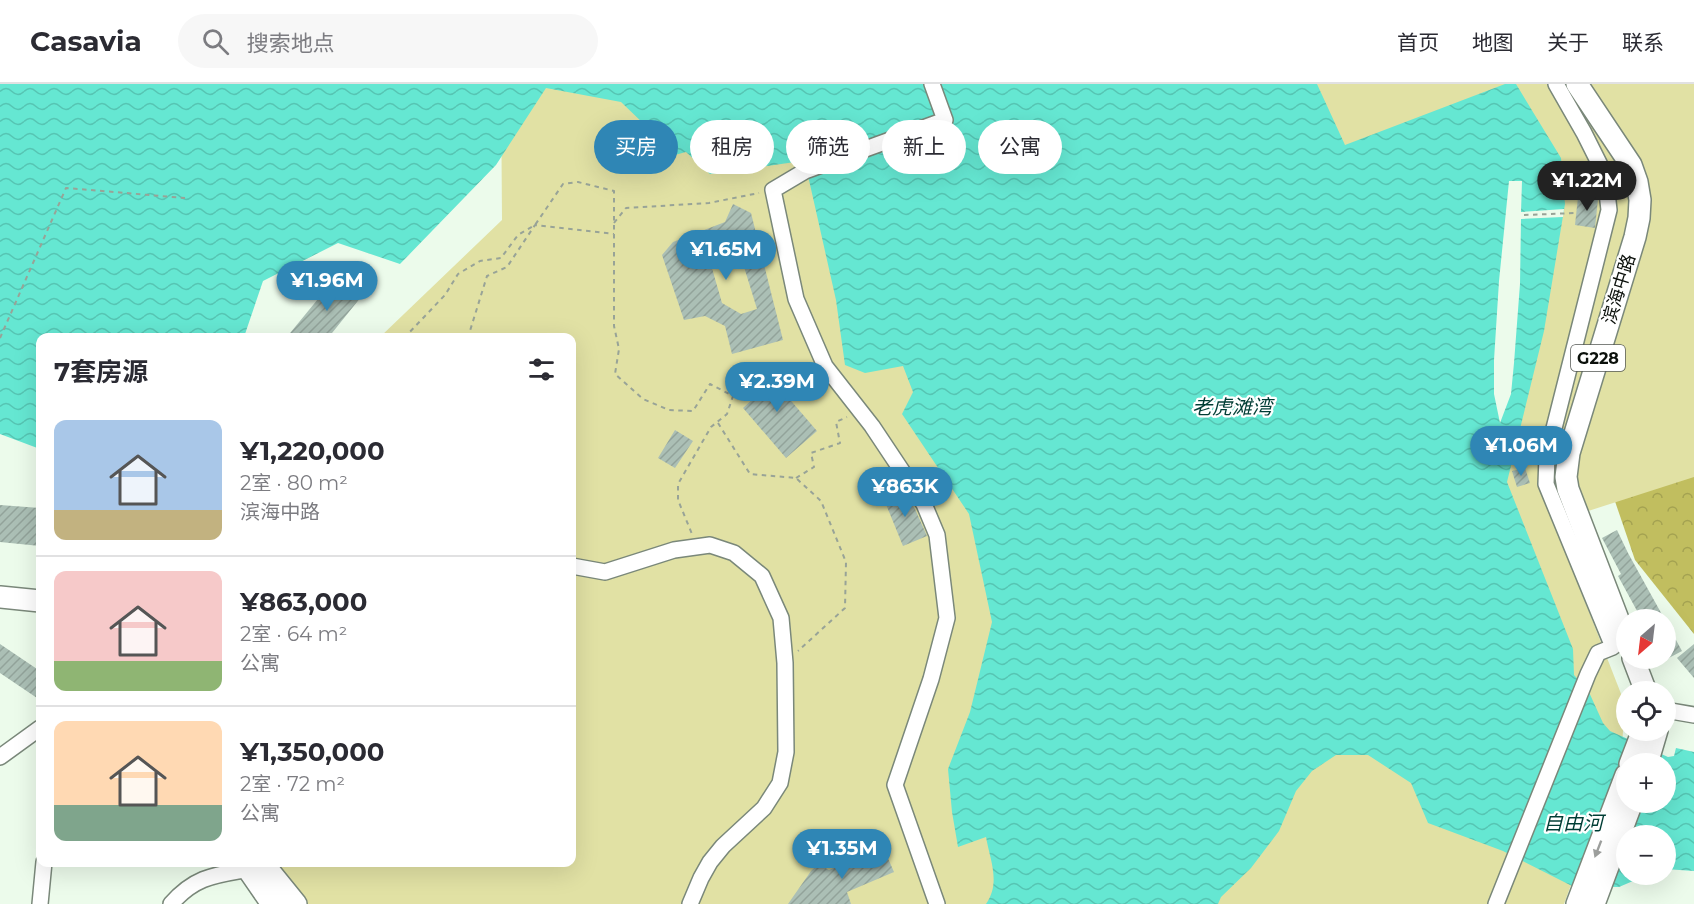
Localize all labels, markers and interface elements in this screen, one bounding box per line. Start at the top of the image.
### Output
search box [178,14,598,68]
text: Casavia [30,24,142,58]
icon: search [199,25,232,58]
text: 搜索地点 [247,30,335,57]
text: 首页 [1397,30,1439,55]
text: 地图 [1472,30,1514,55]
text: 关于 [1547,30,1589,55]
text: 联系 [1622,30,1664,55]
chip: 买房 [594,120,678,174]
chip: 租房 [690,120,774,174]
chip: 筛选 [786,120,870,174]
chip: 新上 [882,120,966,174]
chip: 公寓 [978,120,1062,174]
pin: ¥1.22M [1538,161,1636,212]
text: ¥1.22M [1551,168,1623,192]
pin: ¥1.65M [677,230,775,281]
text: ¥1.65M [690,237,762,261]
street label: 滨海中路 [1598,251,1640,327]
pin: ¥1.96M [278,261,376,312]
text: ¥1.96M [291,268,363,292]
road number: G228 [1571,345,1625,371]
icon: filters [525,353,558,386]
text: 7套房源 [54,356,148,388]
pin: ¥2.39M [728,362,826,413]
text: ¥2.39M [739,369,815,393]
water label: 老虎滩湾 [1192,395,1275,419]
pin: ¥1.06M [1472,426,1570,477]
text: ¥1.06M [1484,433,1558,457]
text: ¥1,220,000 [240,435,385,467]
icon: home [102,444,174,516]
pin: ¥863K [863,467,947,518]
text: 2室 · 80 m² [240,471,348,495]
text: ¥863K [871,474,939,498]
text: 滨海中路 [240,500,320,524]
text: ¥863,000 [240,586,367,618]
icon: home [102,595,174,667]
north arrow [1616,609,1676,669]
map controls [1616,609,1676,885]
text: 2室 · 64 m² [240,622,347,646]
text: 公寓 [240,651,280,675]
button: locate [1616,681,1676,741]
text: ¥1,350,000 [240,736,385,768]
icon: home [102,745,174,817]
button: + [1616,753,1676,813]
text: 2室 · 72 m² [240,772,345,796]
text: 公寓 [240,801,280,825]
water label: 自由河 [1543,811,1607,835]
button: − [1616,825,1676,885]
pin: ¥1.35M [793,829,891,880]
text: ¥1.35M [806,836,878,860]
one-way arrow [1592,841,1602,859]

